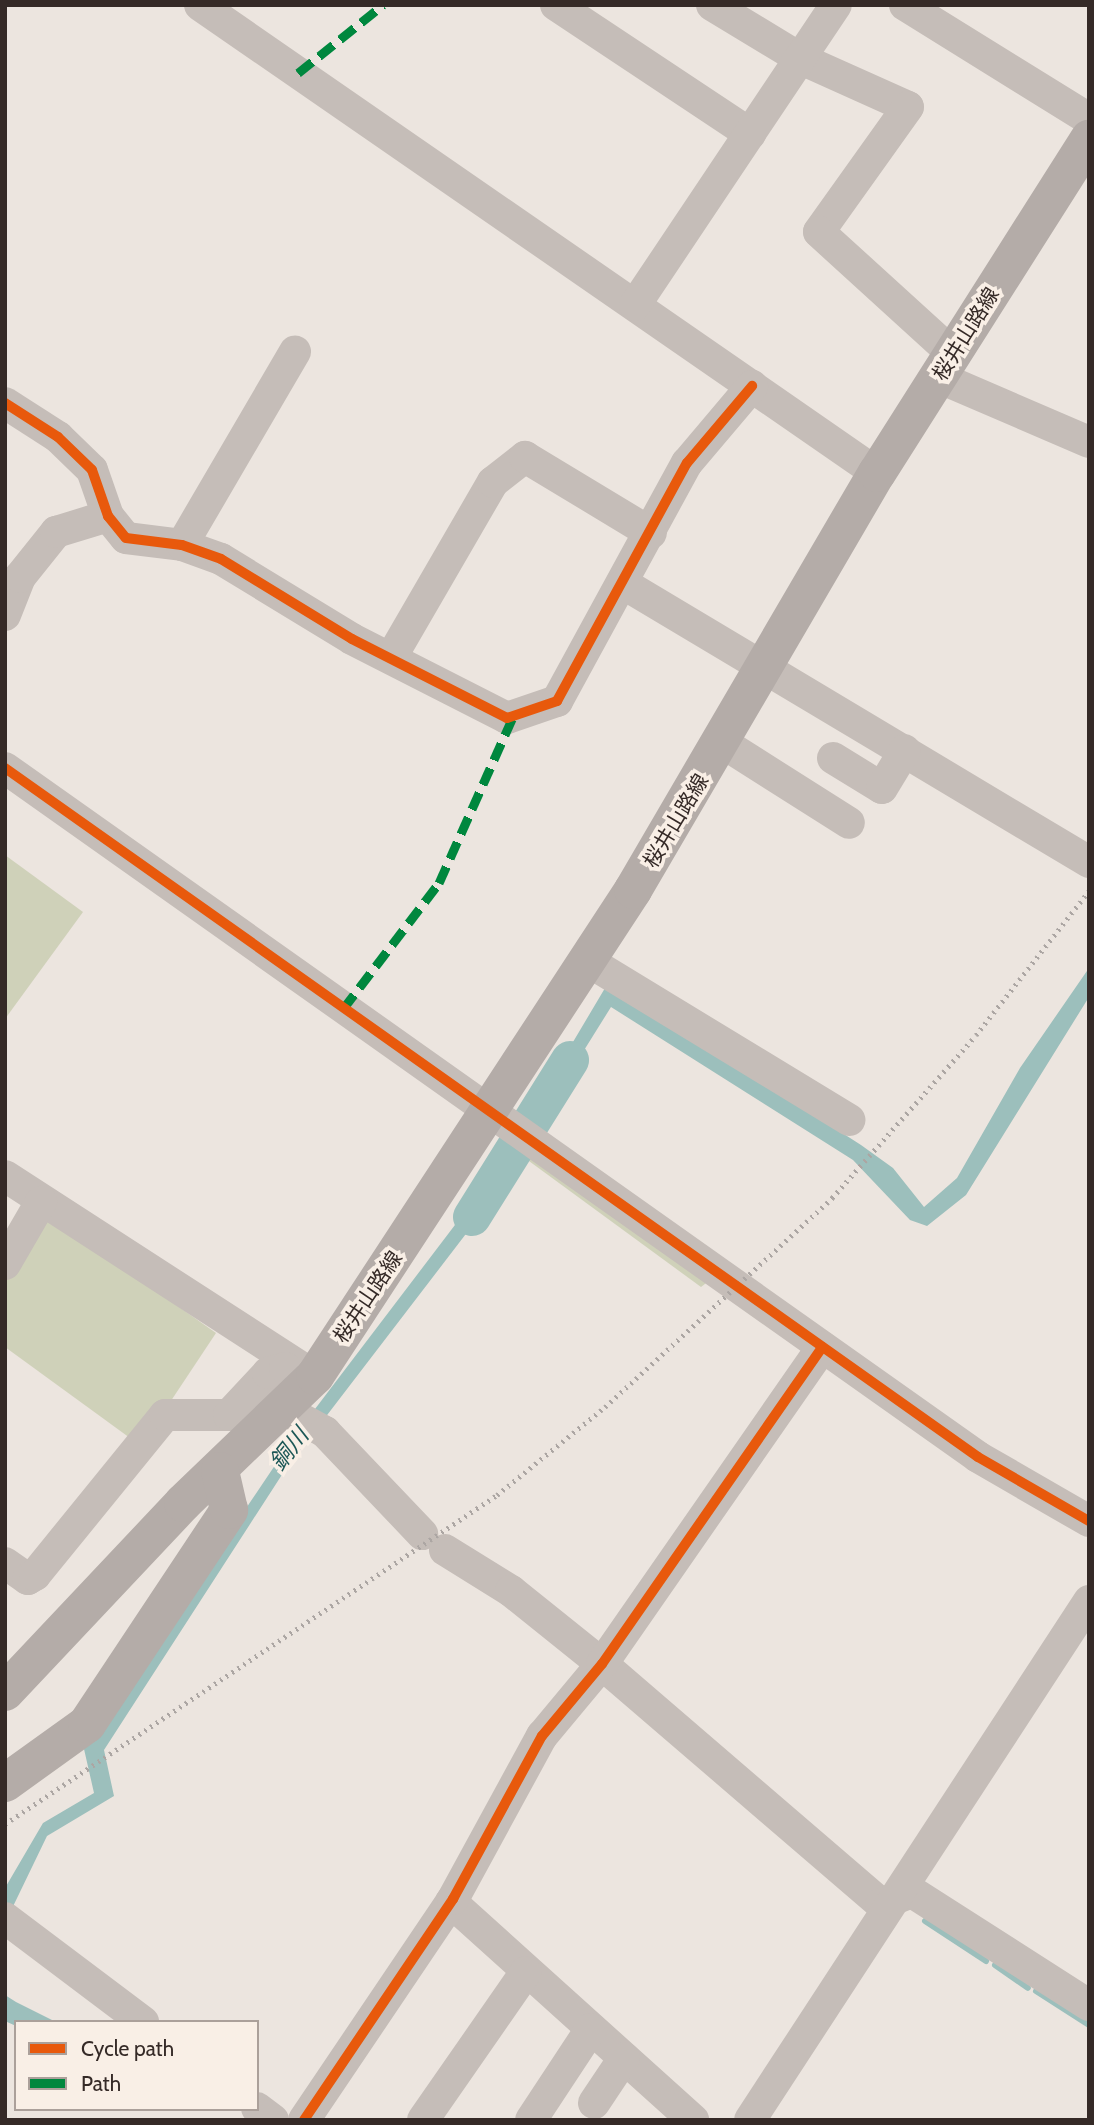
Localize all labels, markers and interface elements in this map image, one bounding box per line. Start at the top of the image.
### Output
street label: 桜井山路線 [927,283,1005,385]
street label: 桜井山路線 [638,770,714,872]
street label: 桜井山路線 [328,1246,408,1348]
water label: 銅川 [264,1422,314,1476]
legend [14,2020,259,2111]
text: Cycle path [81,2036,174,2061]
text: Path [81,2071,121,2096]

